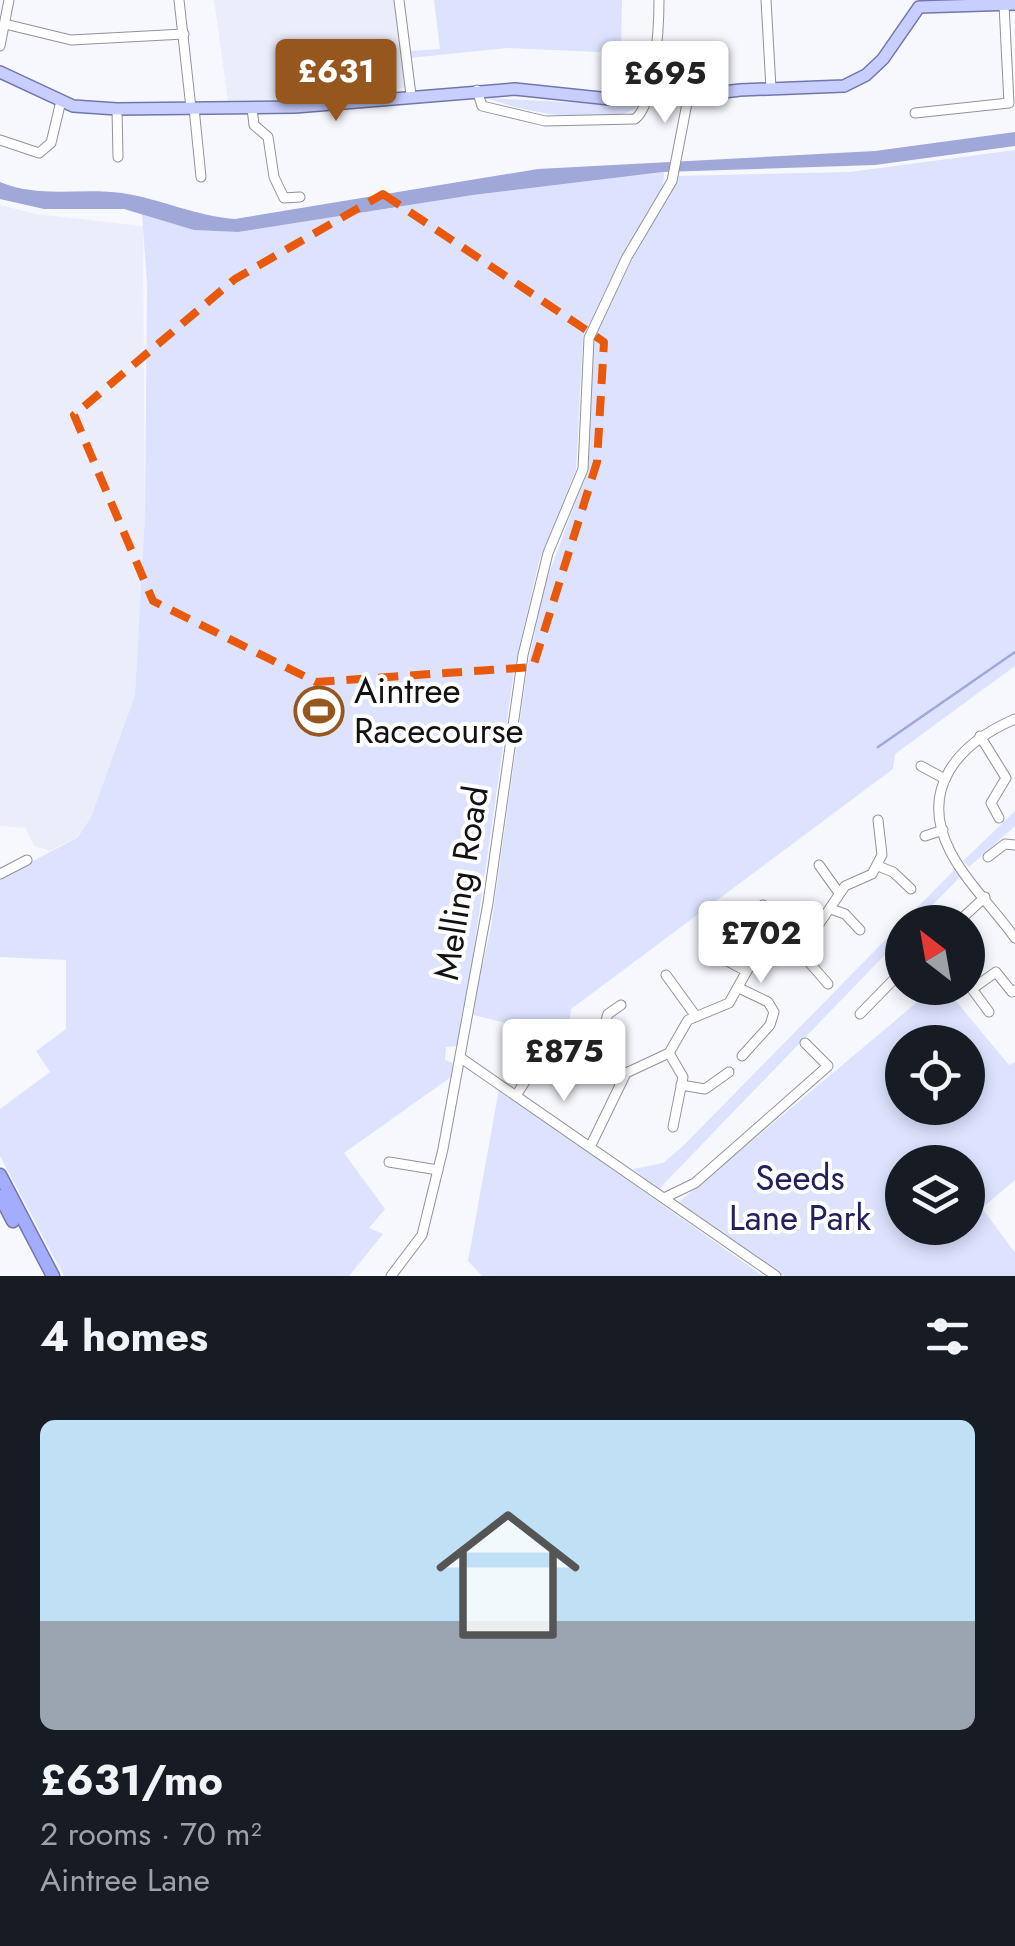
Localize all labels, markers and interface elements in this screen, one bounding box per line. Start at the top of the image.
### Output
pin: £631 [277,39,395,124]
pin: £695 [606,41,724,126]
text: £631 [297,48,375,94]
text: £695 [623,50,707,96]
place label: Aintree Racecourse [354,666,524,756]
sports icon: Aintree Racecourse [293,685,345,737]
street label: Melling Road [421,782,501,984]
pin: £702 [702,901,820,986]
north arrow [885,905,985,1005]
map controls [885,905,985,1245]
text: £702 [720,910,802,956]
pin: £875 [505,1019,623,1104]
button: locate [885,1025,985,1125]
text: £875 [524,1028,604,1074]
button: layers [885,1145,985,1245]
park label: Seeds Lane Park [729,1153,872,1243]
text: 4 homes [40,1306,208,1367]
icon: filters [920,1309,975,1364]
icon: home [418,1485,598,1665]
text: £631/mo [40,1750,223,1811]
text: 2 rooms · 70 m² [40,1811,262,1857]
text: Aintree Lane [40,1857,210,1903]

